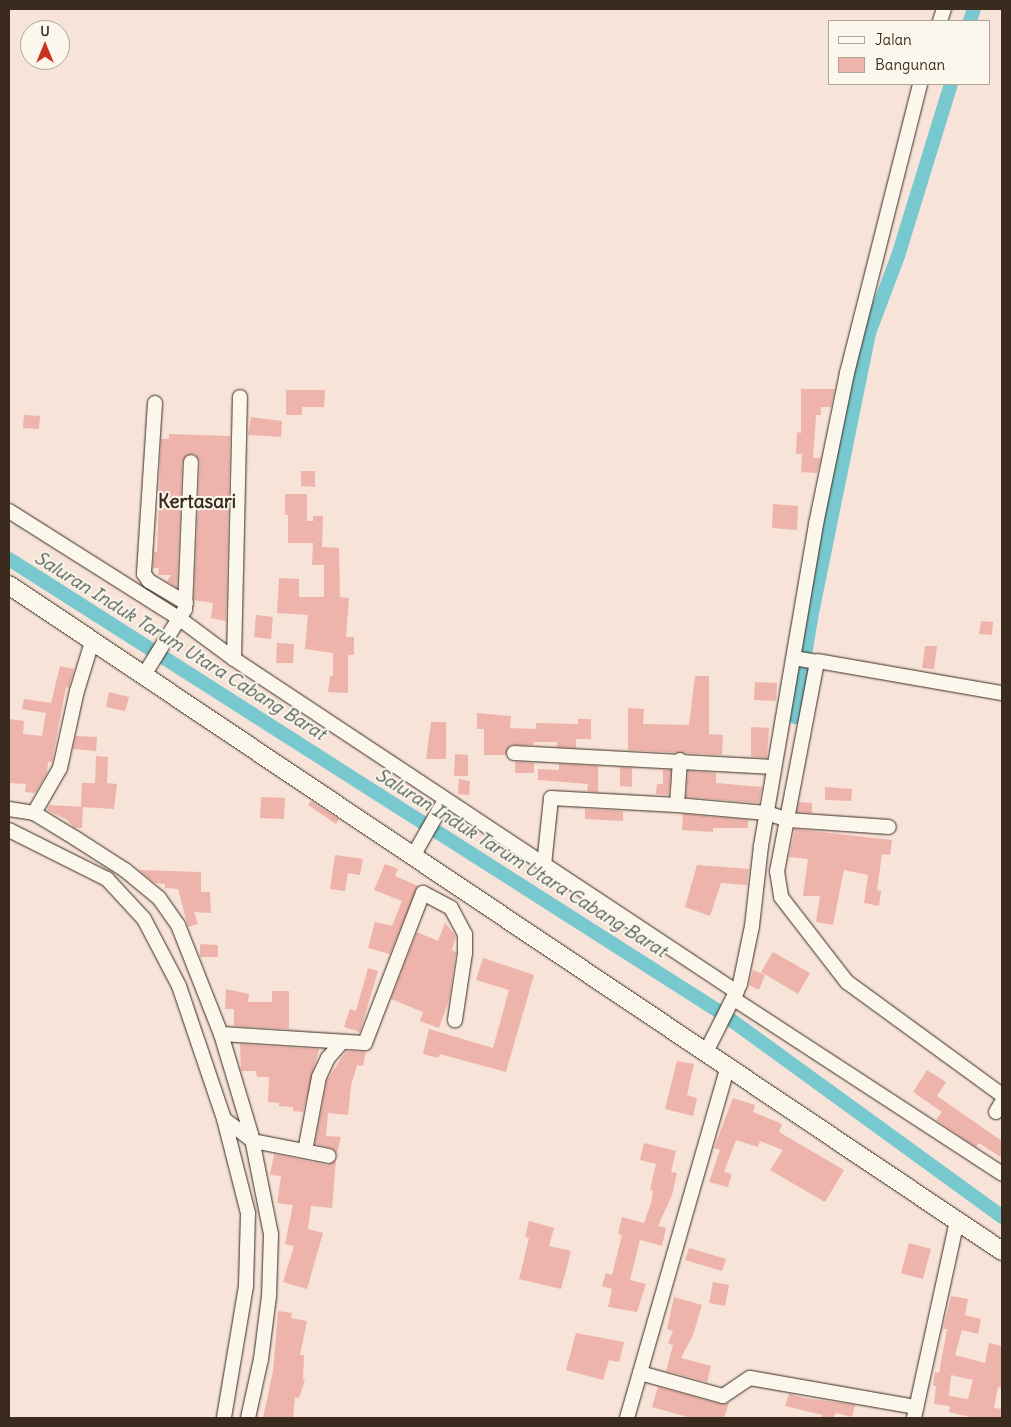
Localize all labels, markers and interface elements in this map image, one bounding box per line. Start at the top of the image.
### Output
north arrow [20,20,70,70]
legend [828,20,991,85]
text: U [40,22,50,40]
text: Jalan [875,30,912,49]
text: Bangunan [875,55,945,74]
district label: Kertasari [158,491,236,513]
water label: Saluran Induk Tarum Utara Cabang Barat [31,547,329,745]
water label: Saluran Induk Tarum Utara Cabang Barat [372,764,670,962]

